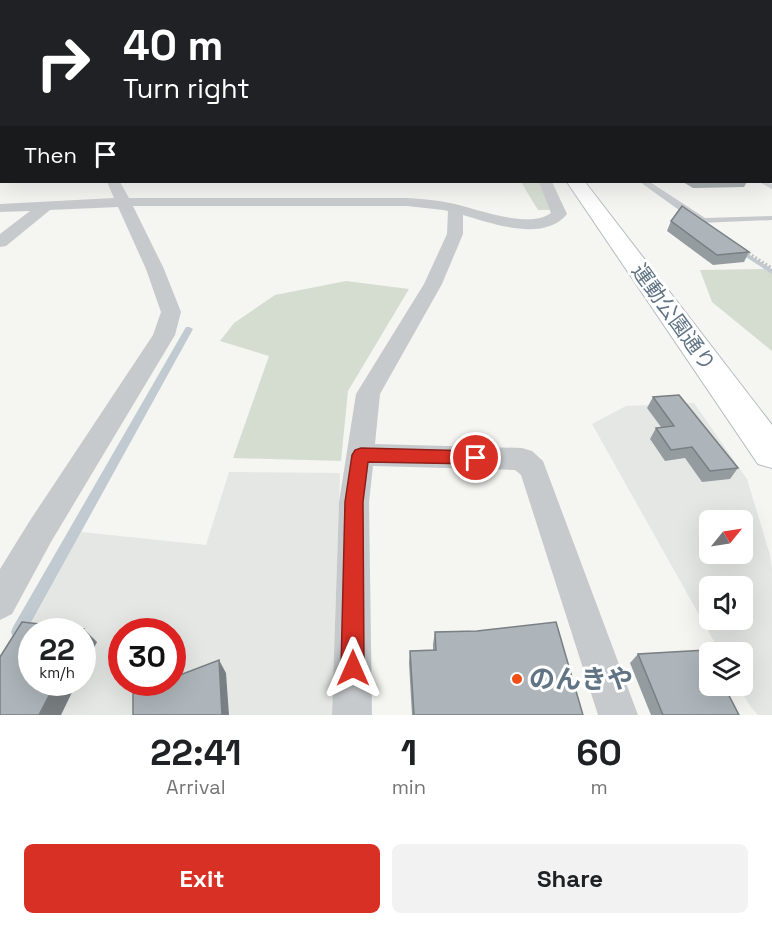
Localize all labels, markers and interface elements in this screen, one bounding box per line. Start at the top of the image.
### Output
text: 40 m [123,19,223,72]
icon: right [24,24,102,102]
text: Turn right [123,71,250,106]
icon: arrive [89,138,122,171]
text: Then [24,141,77,169]
street label: 運動公園通り [626,258,722,376]
pin [450,432,501,483]
icon: arrive [459,441,492,474]
north arrow [699,510,753,564]
map controls [699,510,753,696]
button: sound [699,576,753,630]
speed limit sign: 30 [108,618,186,696]
text: 22 [39,630,75,669]
position arrow [321,636,385,700]
button: layers [699,642,753,696]
place label: のんきや [529,662,633,696]
text: km/h [39,663,75,682]
marker: のんきや [510,672,524,686]
text: 22:41 [150,730,241,776]
text: 1 [401,730,417,776]
text: 60 [576,730,622,776]
text: Arrival [166,774,226,800]
text: min [392,774,426,800]
text: m [590,774,608,800]
button: Exit [24,844,380,913]
button: Share [392,844,748,913]

